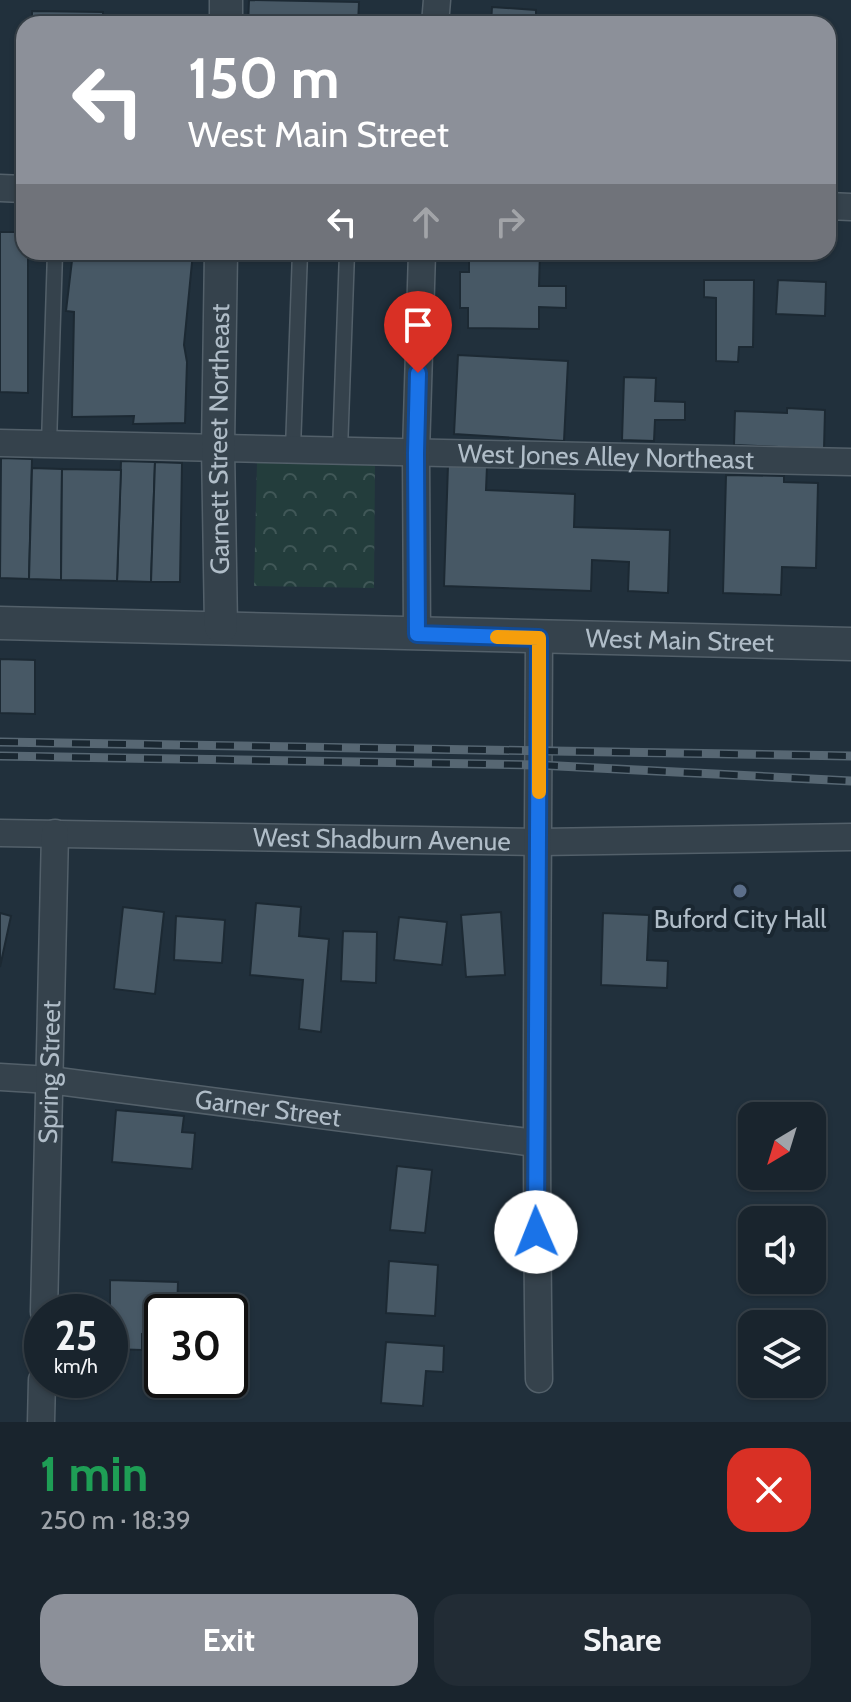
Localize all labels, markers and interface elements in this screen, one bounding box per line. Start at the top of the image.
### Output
text: 150 m [188,44,340,112]
icon: left [56,48,160,152]
text: West Main Street [188,112,449,156]
icon: left [320,200,364,244]
icon: ahead [404,200,448,244]
icon: right [488,200,532,244]
pin [384,291,452,373]
street label: Garnett Street Northeast [202,303,236,575]
icon: arrive [396,303,440,347]
street label: West Jones Alley Northeast [457,437,755,476]
street label: West Main Street [585,622,775,659]
street label: West Shadburn Avenue [253,821,511,858]
marker: Buford City Hall [731,882,749,900]
place label: Buford City Hall [654,903,826,935]
street label: Spring Street [32,1000,67,1144]
street label: Garner Street [193,1083,343,1134]
north arrow [738,1102,826,1190]
map controls [738,1102,826,1398]
position arrow [494,1190,578,1274]
button: sound [738,1206,826,1294]
speed limit sign: 30 [144,1294,248,1398]
button: layers [738,1310,826,1398]
text: 25 [55,1311,97,1360]
text: km/h [54,1354,98,1378]
text: 1 min [40,1445,148,1503]
button: close [727,1448,811,1532]
text: 250 m · 18:39 [40,1504,191,1536]
button: Exit [40,1594,418,1686]
button: Share [434,1594,811,1686]

